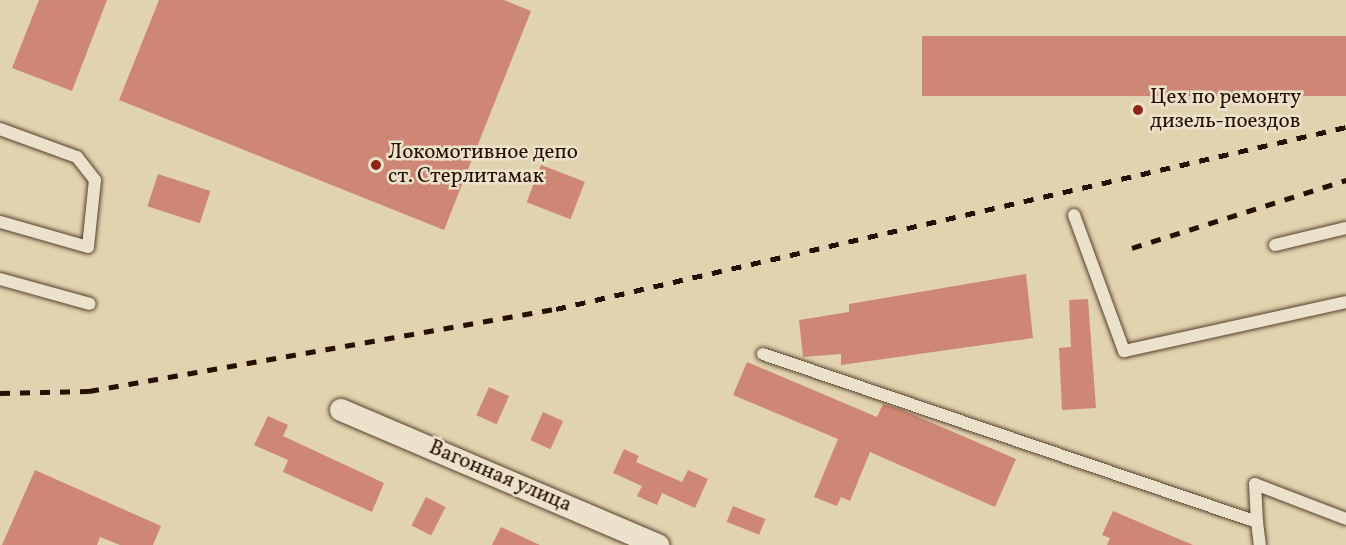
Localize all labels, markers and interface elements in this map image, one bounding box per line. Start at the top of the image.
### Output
place label: Цех по ремонту дизель-поездов [1150,85,1301,135]
marker: Цех по ремонту дизель-поездов [1131,103,1145,117]
place label: Локомотивное депо ст. Стерлитамак [388,140,578,190]
marker: Локомотивное депо ст. Стерлитамак [369,158,383,172]
street label: Вагонная улица [425,435,575,519]

